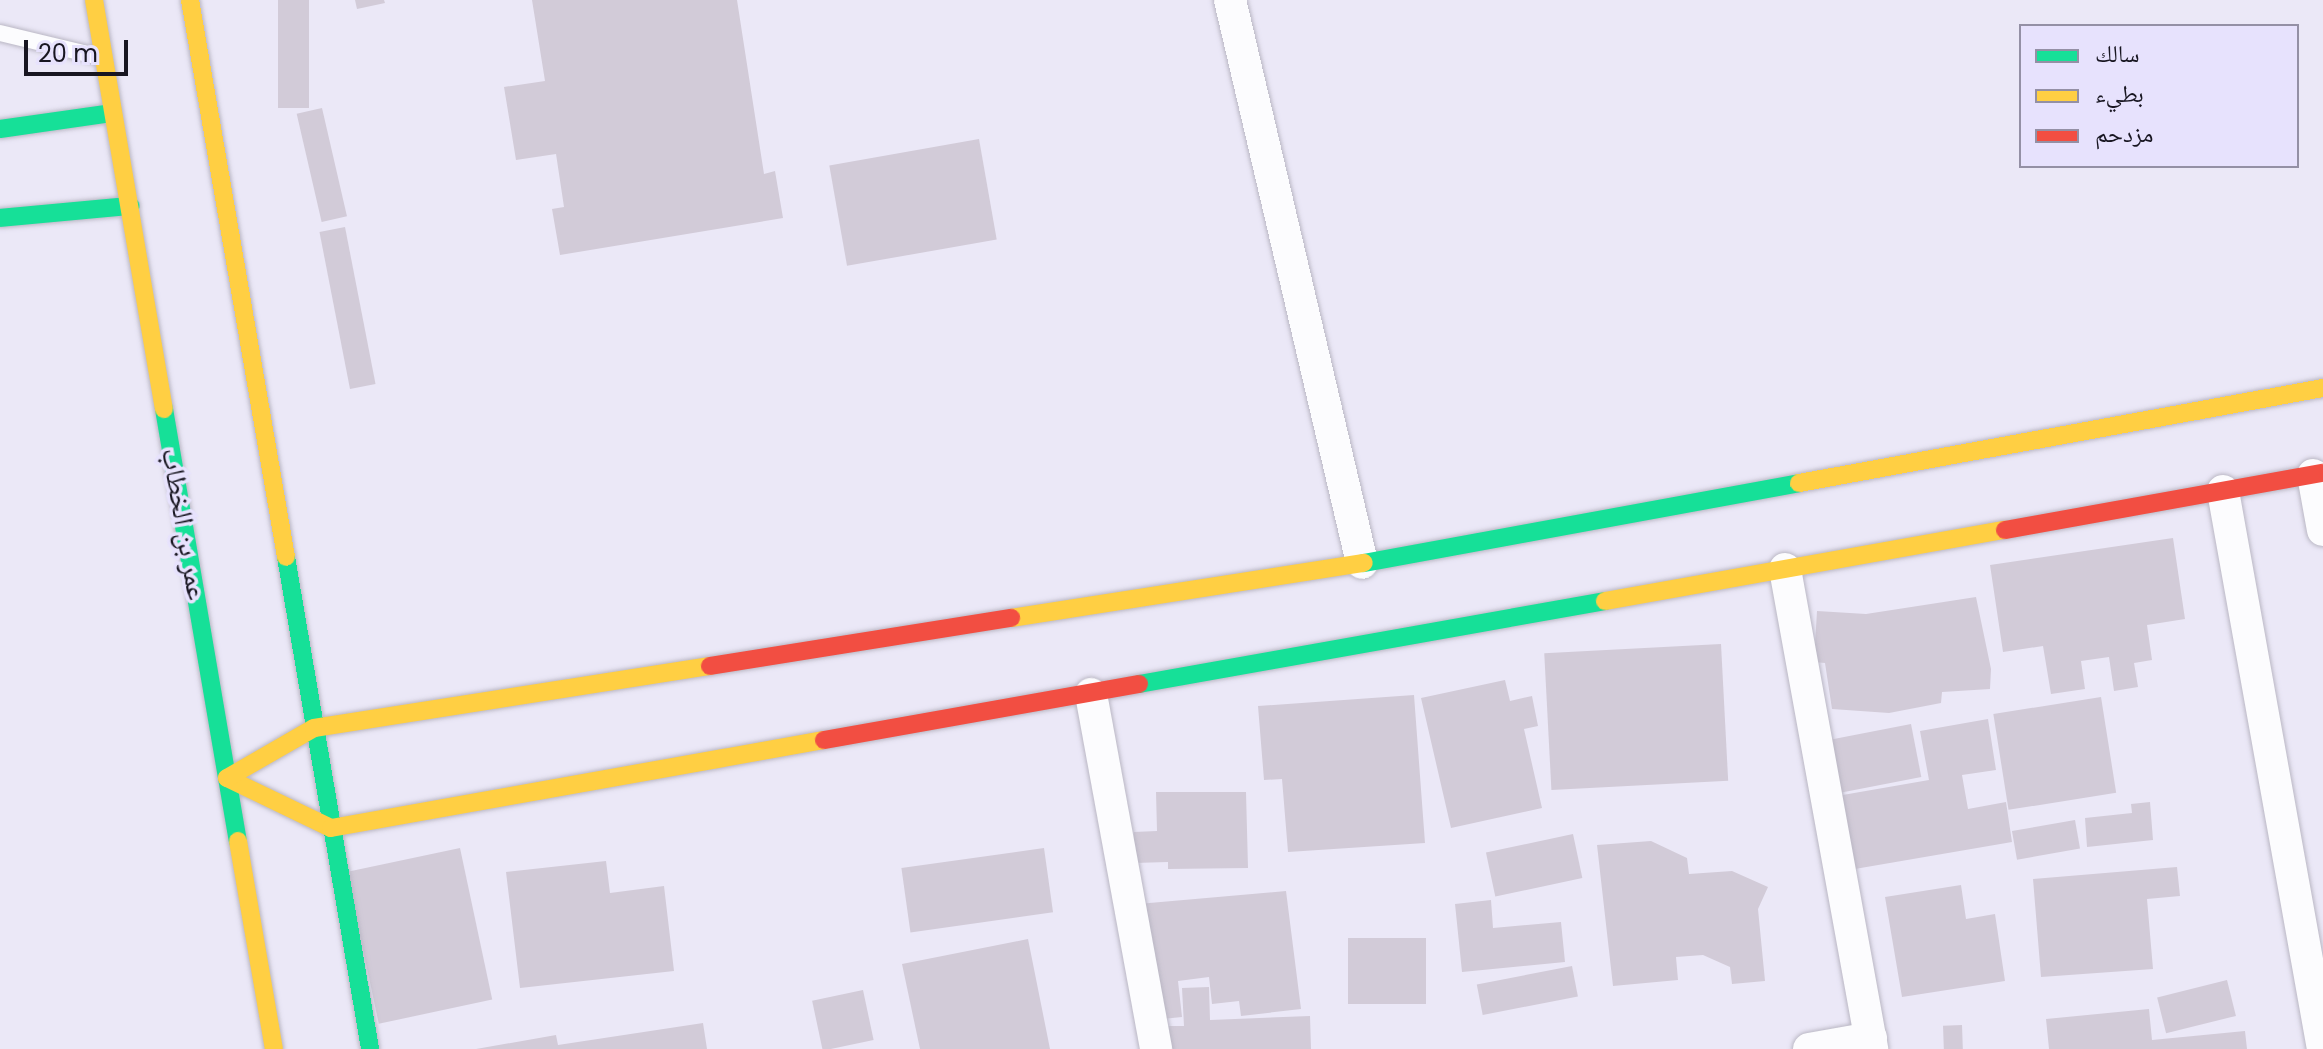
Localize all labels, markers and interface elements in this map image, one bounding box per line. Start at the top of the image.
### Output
scale bar [28,24,132,74]
legend [2019,24,2299,168]
text: 20 m [38,37,98,70]
text: سالك [2095,37,2140,70]
text: بطيء [2095,77,2144,110]
text: مزدحم [2095,117,2154,150]
street label: عمر بن الخطاب [154,445,214,603]

